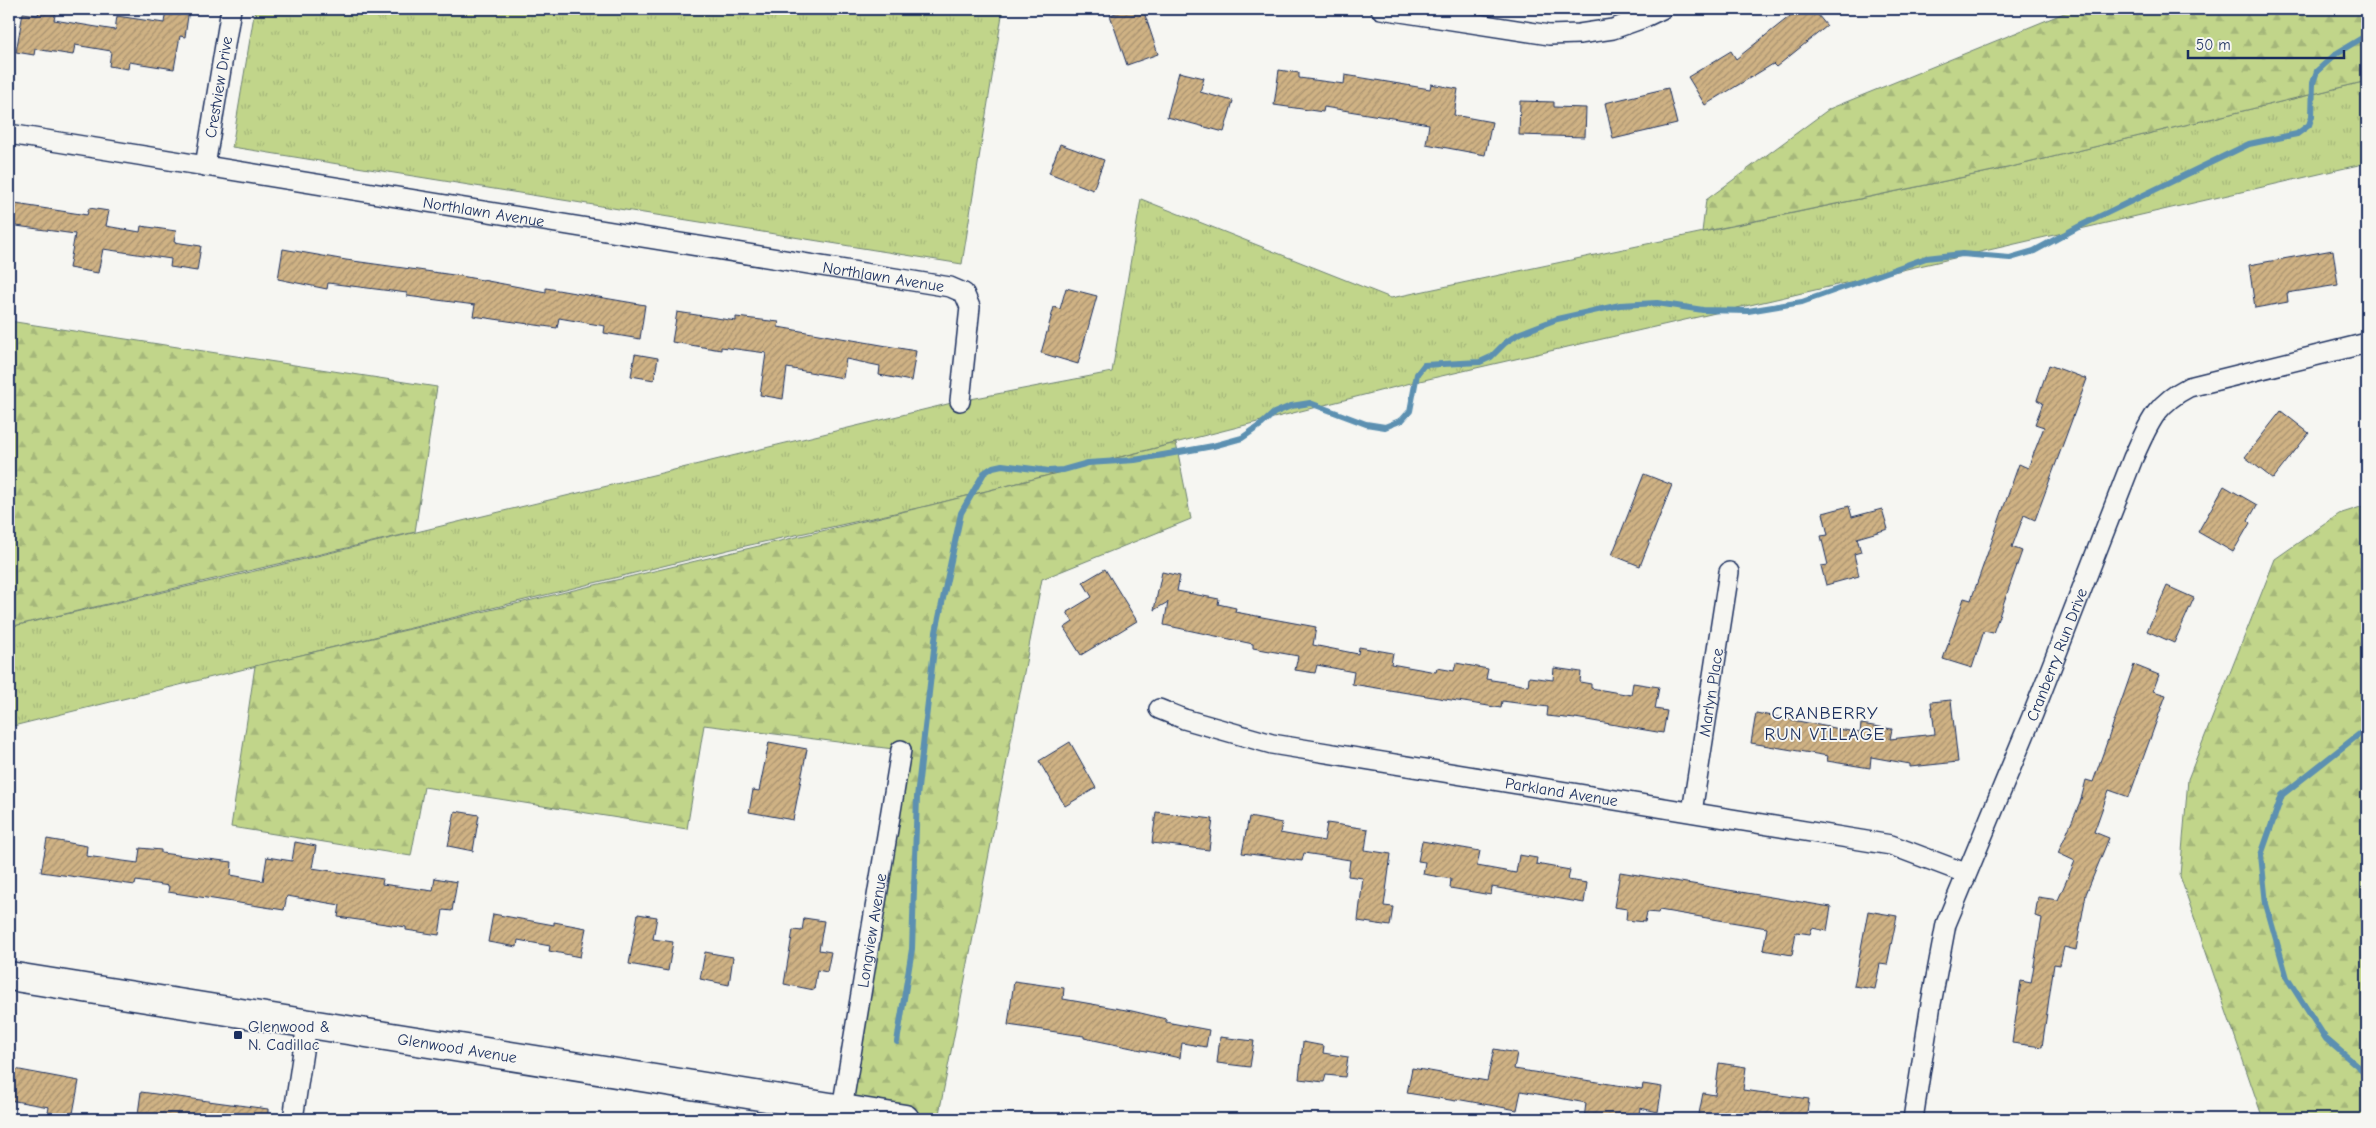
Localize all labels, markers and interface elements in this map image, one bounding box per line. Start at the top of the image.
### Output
scale bar [2188,28,2345,60]
street label: Crestview Drive [202,35,236,139]
text: 50 m [2196,36,2231,54]
street label: Northlawn Avenue [422,193,546,231]
street label: Northlawn Avenue [821,258,945,296]
street label: Cranberry Run Drive [2023,586,2091,724]
street label: Marlyn Place [1696,647,1727,738]
district label: CRANBERRY RUN VILLAGE [1765,703,1885,745]
street label: Parkland Avenue [1504,774,1619,810]
street label: Longview Avenue [854,872,891,989]
place label: Glenwood & N. Cadillac [248,1018,330,1054]
marker: Glenwood & N. Cadillac [232,1029,244,1041]
street label: Glenwood Avenue [396,1030,518,1067]

